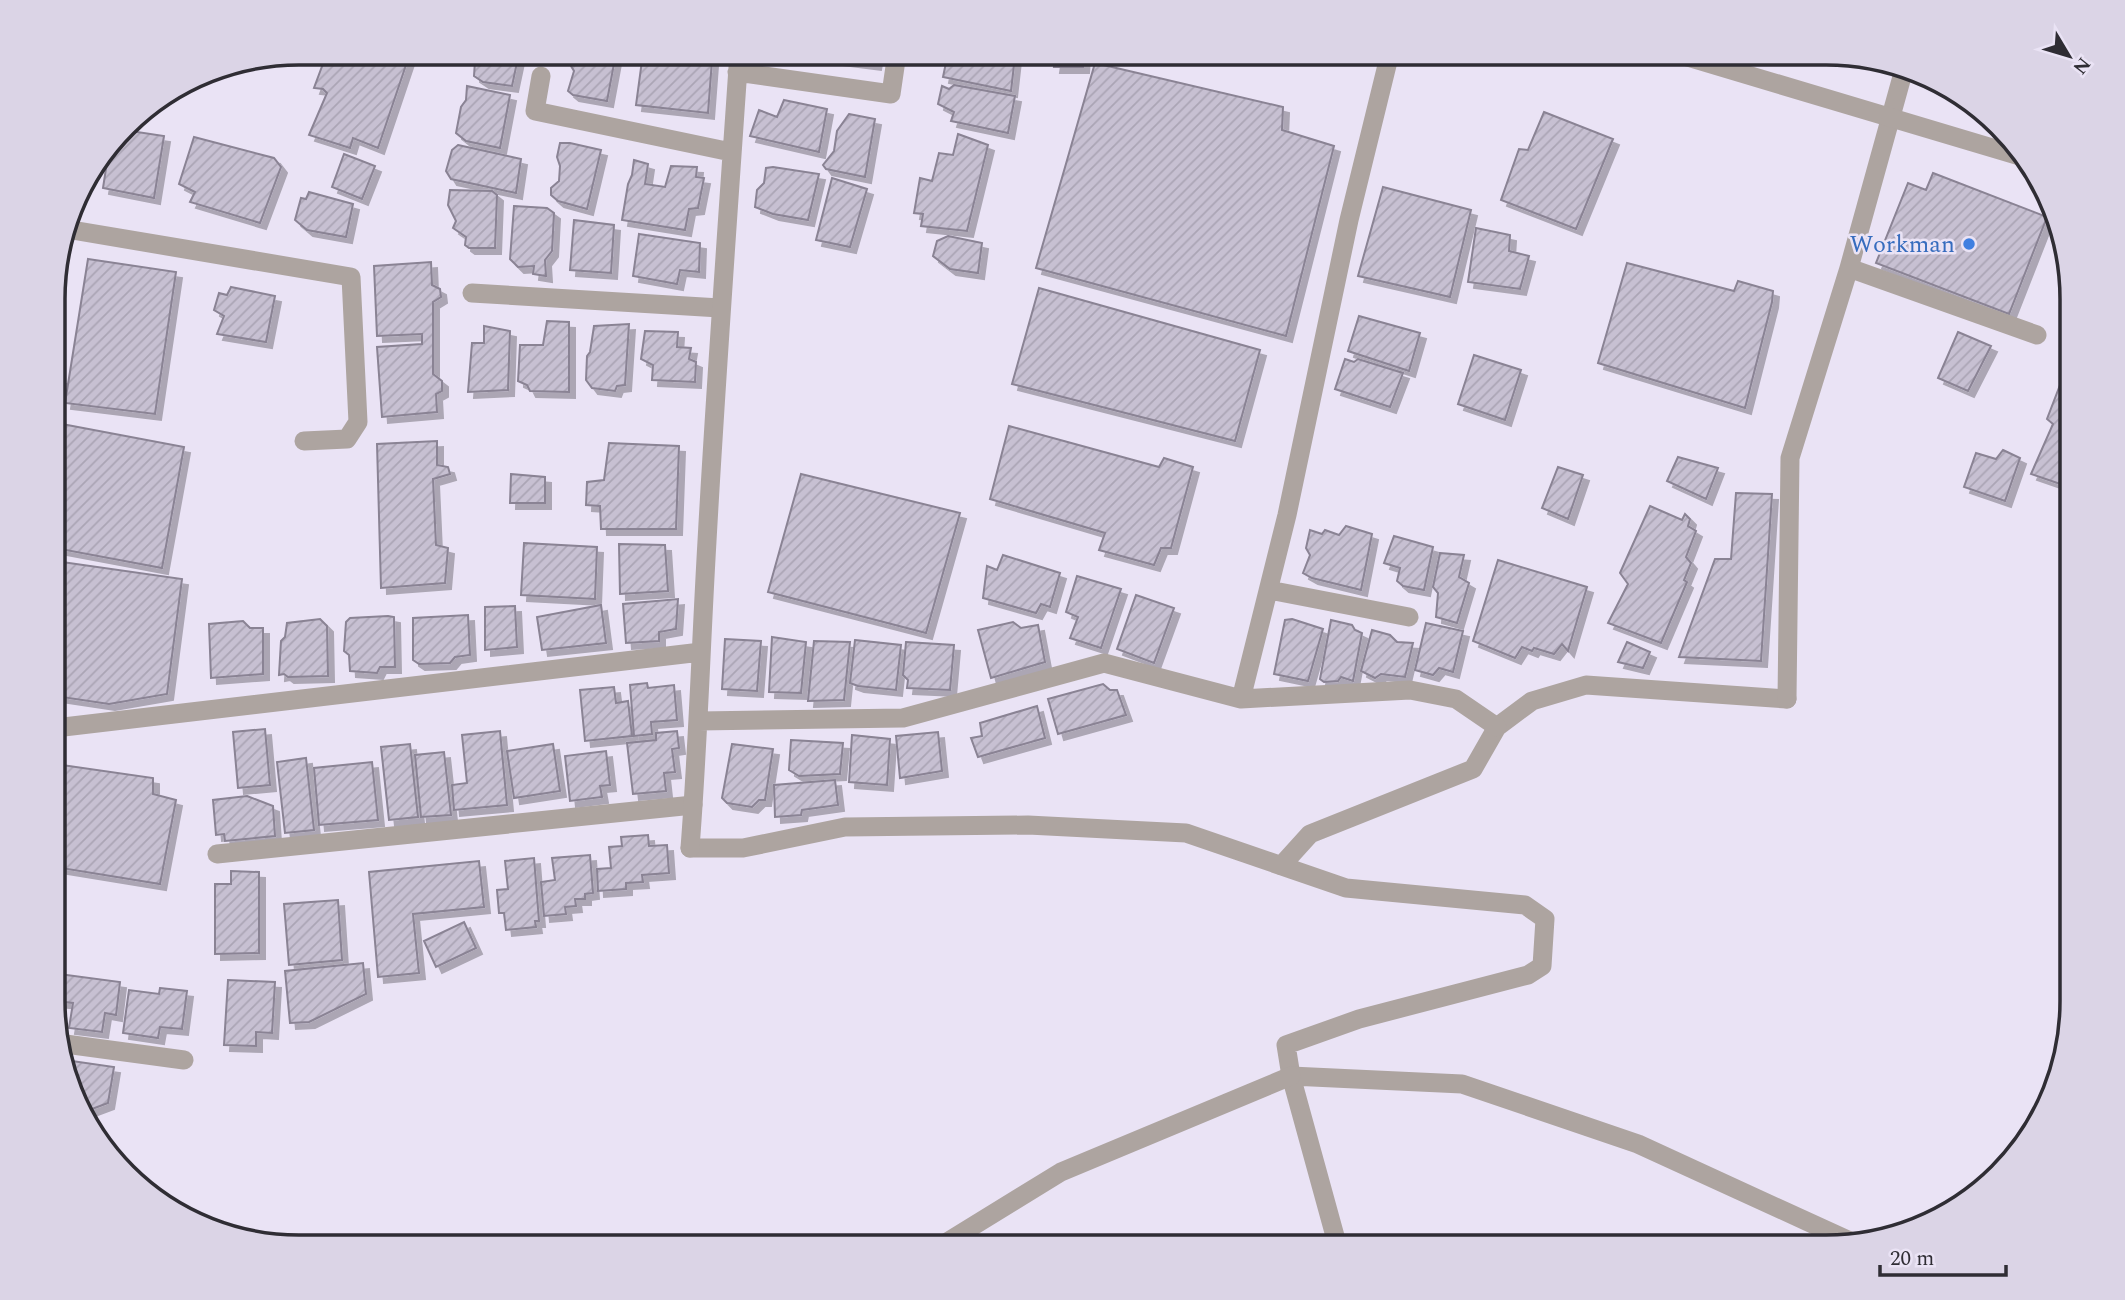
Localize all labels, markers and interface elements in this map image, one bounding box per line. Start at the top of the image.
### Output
north arrow [2034,21,2104,91]
text: N [2065,51,2097,81]
place label: Workman [1850,227,1955,263]
marker: Workman [1961,236,1977,252]
scale bar [1880,1234,2006,1278]
text: 20 m [1890,1243,1934,1275]

